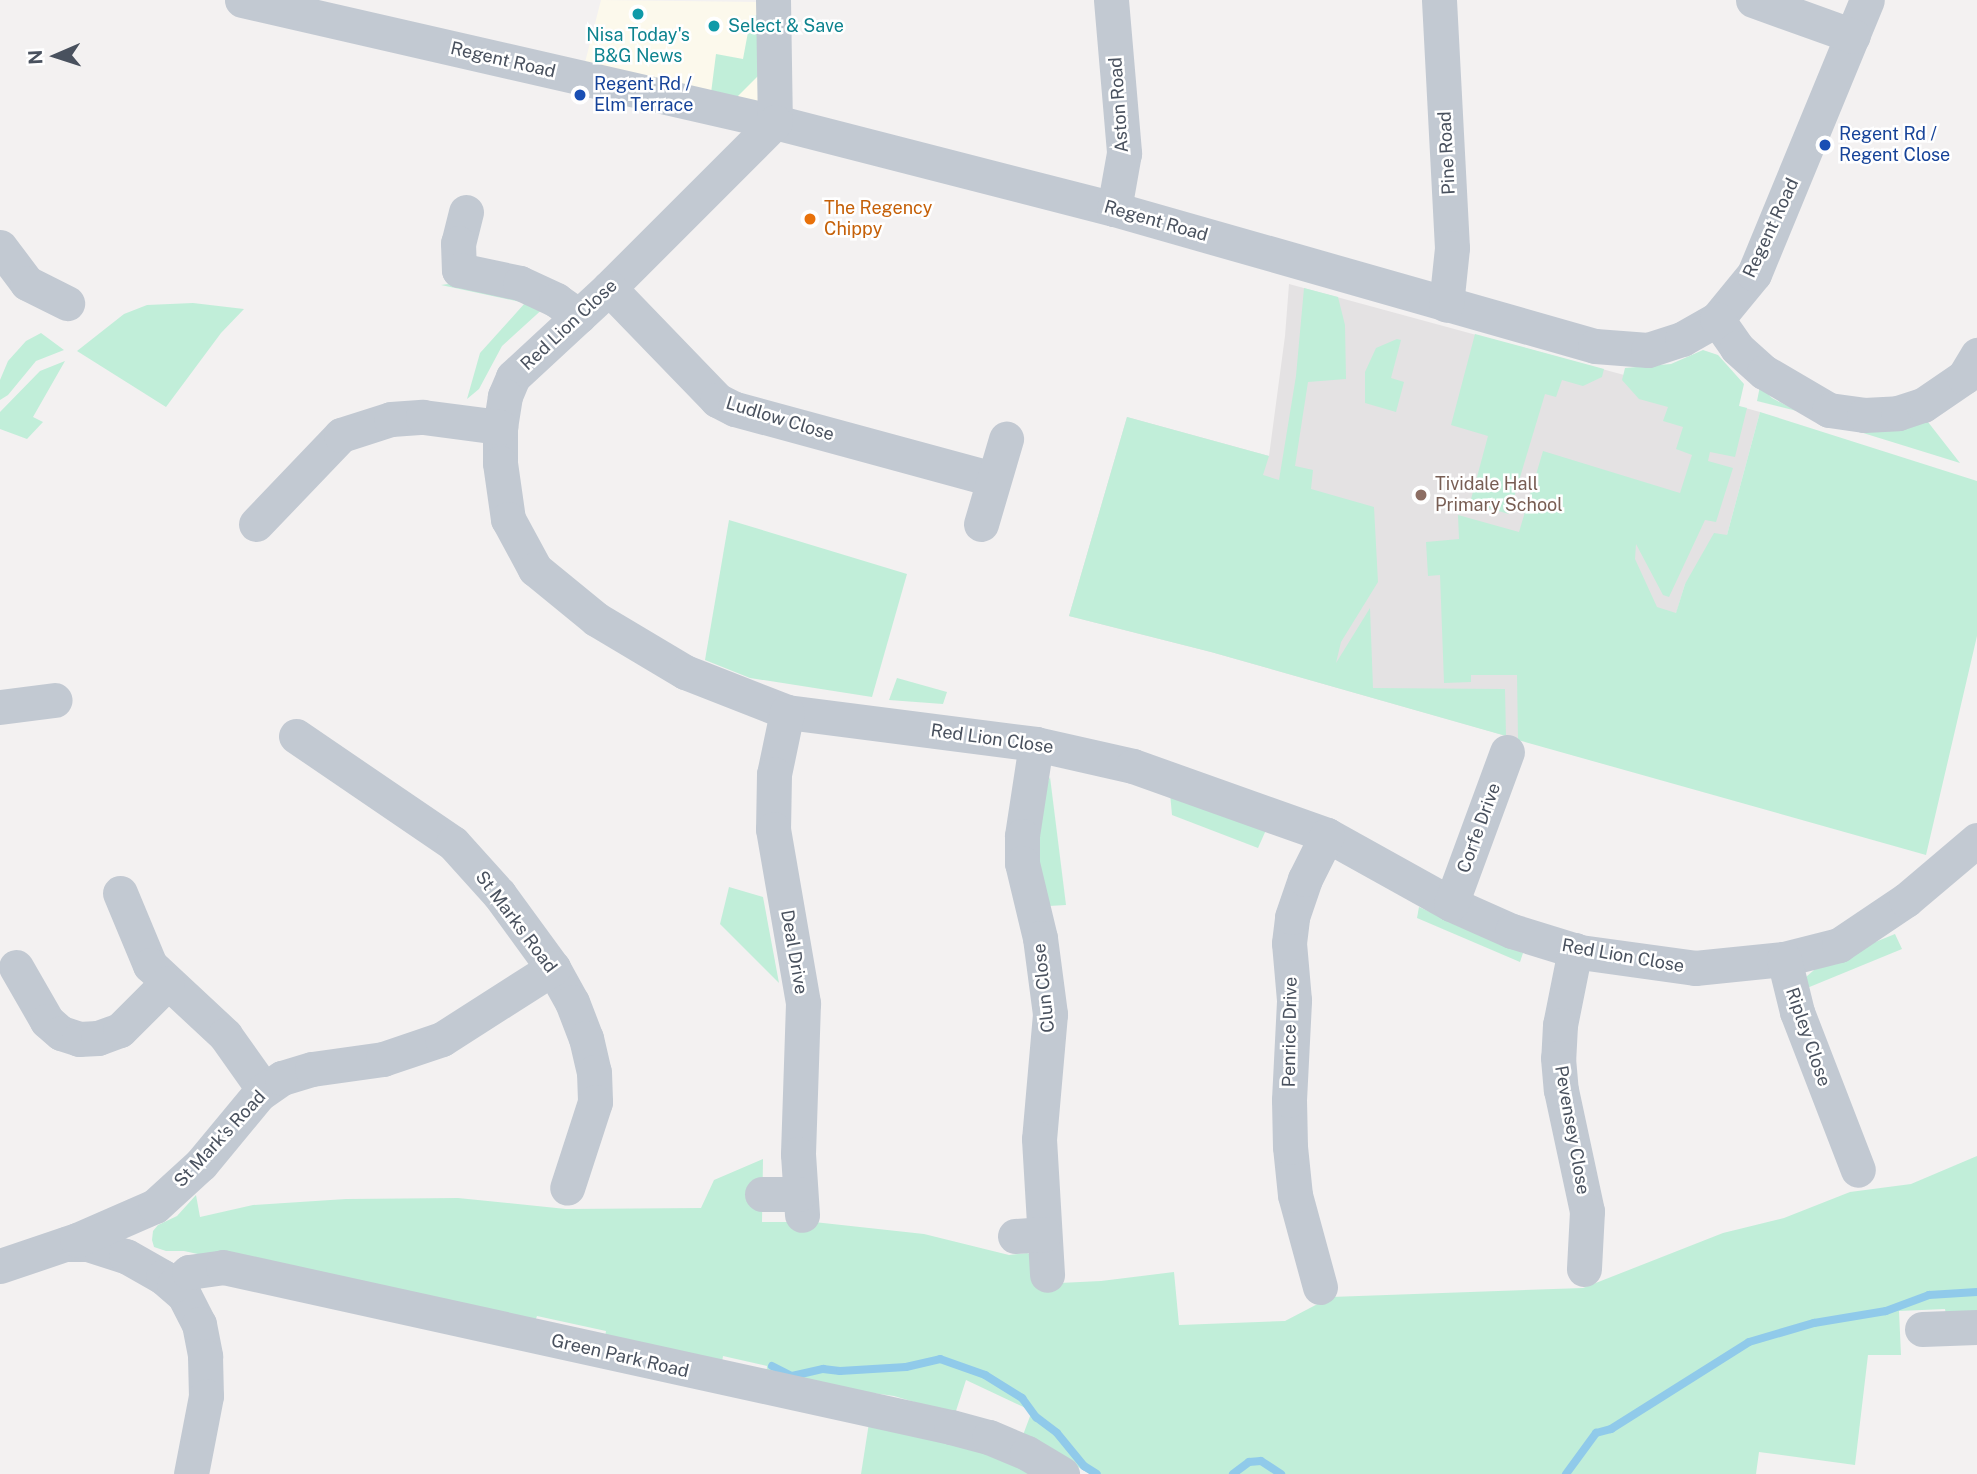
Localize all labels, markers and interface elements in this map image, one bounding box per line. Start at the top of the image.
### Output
marker: Nisa Today's B&G News [630,6,646,22]
place label: Select & Save [728,15,844,37]
marker: Select & Save [706,18,722,34]
north arrow [21,21,91,91]
place label: Nisa Today's B&G News [586,25,690,68]
street label: Regent Road [448,37,558,83]
text: N [24,49,46,65]
street label: Aston Road [1105,56,1133,154]
place label: Regent Rd / Elm Terrace [594,74,693,116]
marker: Regent Rd / Elm Terrace [572,87,588,103]
street label: Pine Road [1434,111,1460,195]
place label: Regent Rd / Regent Close [1839,124,1950,166]
marker: Regent Rd / Regent Close [1817,137,1833,153]
street label: Regent Road [1739,175,1803,281]
street label: Regent Road [1102,196,1210,246]
place label: The Regency Chippy [824,198,932,241]
marker: The Regency Chippy [802,211,818,227]
street label: Red Lion Close [516,275,622,375]
street label: Ludlow Close [723,392,837,446]
place label: Tividale Hall Primary School [1435,474,1563,516]
marker: Tividale Hall Primary School [1413,487,1429,503]
street label: Red Lion Close [929,720,1055,758]
street label: Corfe Drive [1453,780,1505,876]
street label: St Marks Road [471,867,561,977]
street label: Deal Drive [776,908,812,996]
street label: Red Lion Close [1560,935,1686,977]
street label: Clun Close [1029,942,1059,1034]
street label: Penrice Drive [1278,976,1302,1088]
street label: Ripley Close [1781,985,1835,1089]
street label: Pevensey Close [1550,1064,1594,1196]
street label: St Mark's Road [170,1086,270,1192]
street label: Green Park Road [549,1330,691,1382]

